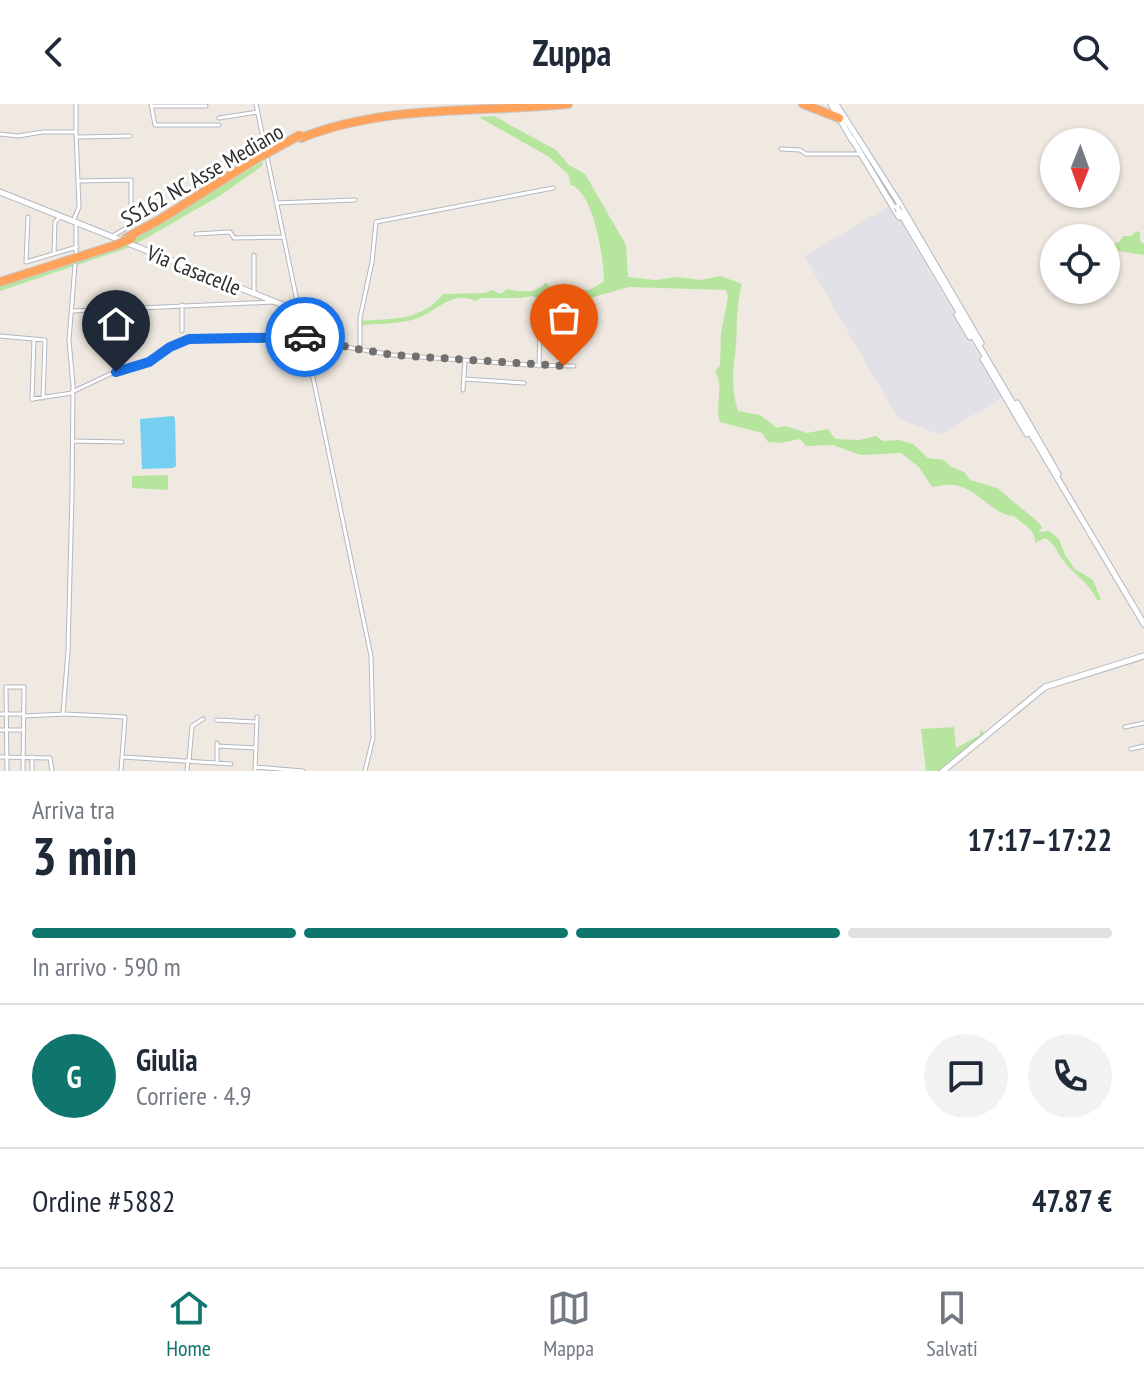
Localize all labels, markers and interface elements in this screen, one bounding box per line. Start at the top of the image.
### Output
text: Zuppa [533,29,611,76]
icon: back [32,30,76,74]
icon: search [1068,30,1112,74]
street label: SS162 NC Asse Mediano [116,117,288,233]
north arrow [1040,128,1120,208]
map controls [1040,128,1120,304]
button: locate [1040,224,1120,304]
street label: Via Casacelle [142,238,245,302]
pin [530,284,598,366]
pin [82,290,150,372]
icon: bag [542,296,586,340]
courier [265,297,345,377]
icon: home [94,302,138,346]
icon: car [283,315,327,359]
text: Arriva tra [32,793,115,826]
text: 17:17–17:22 [968,820,1112,859]
text: 3 min [32,822,137,889]
text: In arrivo · 590 m [32,950,181,983]
button: chat [924,1034,1008,1118]
button: phone [1028,1034,1112,1118]
text: Giulia [136,1040,198,1079]
text: G [66,1057,82,1096]
text: Corriere · 4.9 [136,1079,252,1112]
text: Ordine #5882 [32,1181,176,1220]
text: 47.87 € [1032,1181,1112,1220]
tab: Home [166,1286,211,1362]
tab: Mappa [543,1286,594,1362]
tab: Salvati [926,1286,978,1362]

